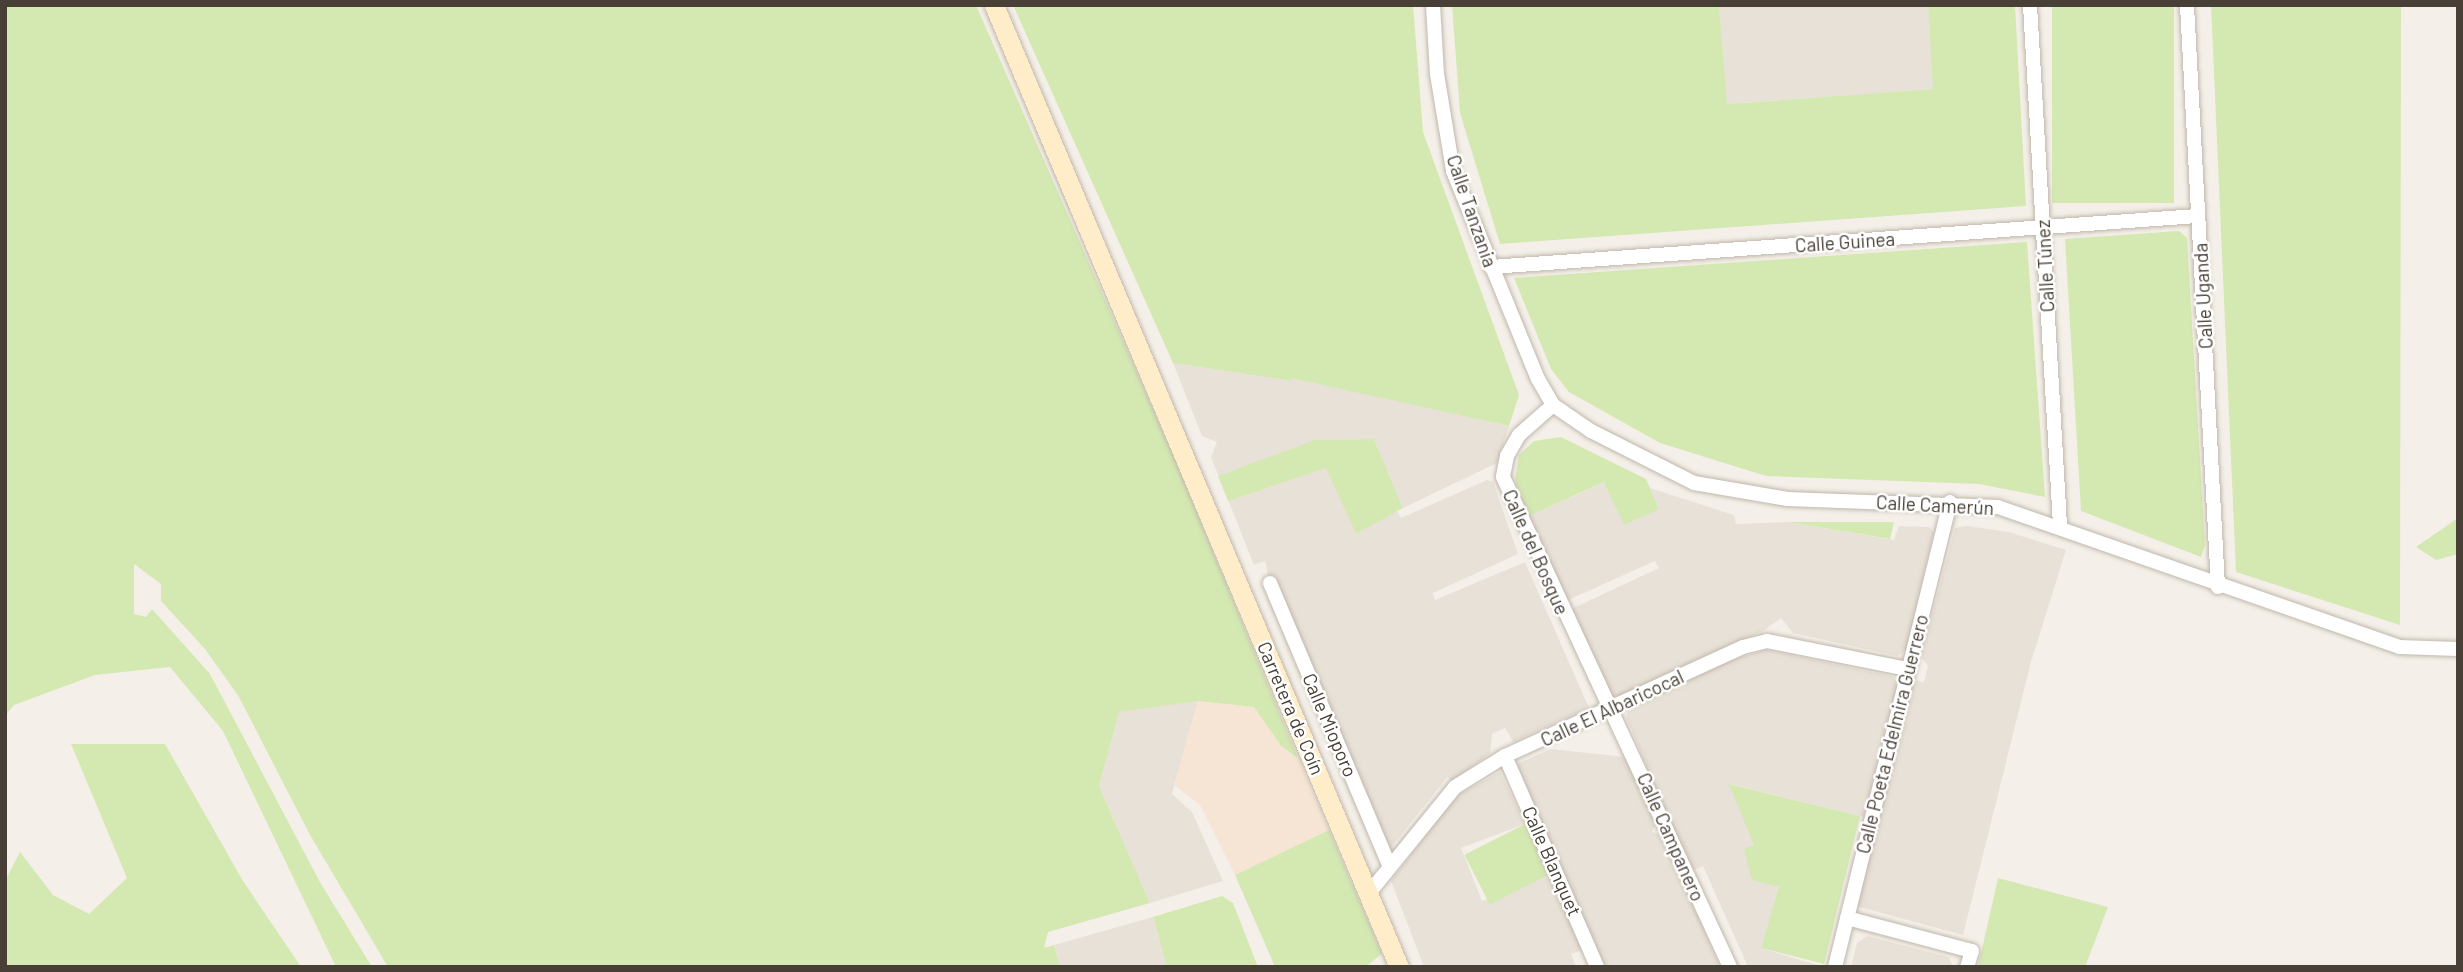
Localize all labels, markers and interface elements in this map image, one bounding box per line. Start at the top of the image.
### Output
street label: Calle Tanzania [1442,152,1502,270]
street label: Calle Túnez [2031,219,2059,313]
street label: Calle Guinea [1794,227,1896,257]
street label: Calle Uganda [2189,242,2217,350]
street label: Calle del Bosque [1498,486,1574,618]
street label: Calle Camerún [1875,491,1995,519]
street label: Calle Poeta Edelmira Guerrero [1851,612,1933,856]
street label: Carretera de Coín [1253,638,1329,778]
street label: Calle El Albaricocal [1537,665,1687,751]
street label: Calle Mioporo [1298,670,1362,780]
street label: Calle Campanero [1632,769,1710,905]
street label: Calle Blanquet [1518,803,1586,919]

